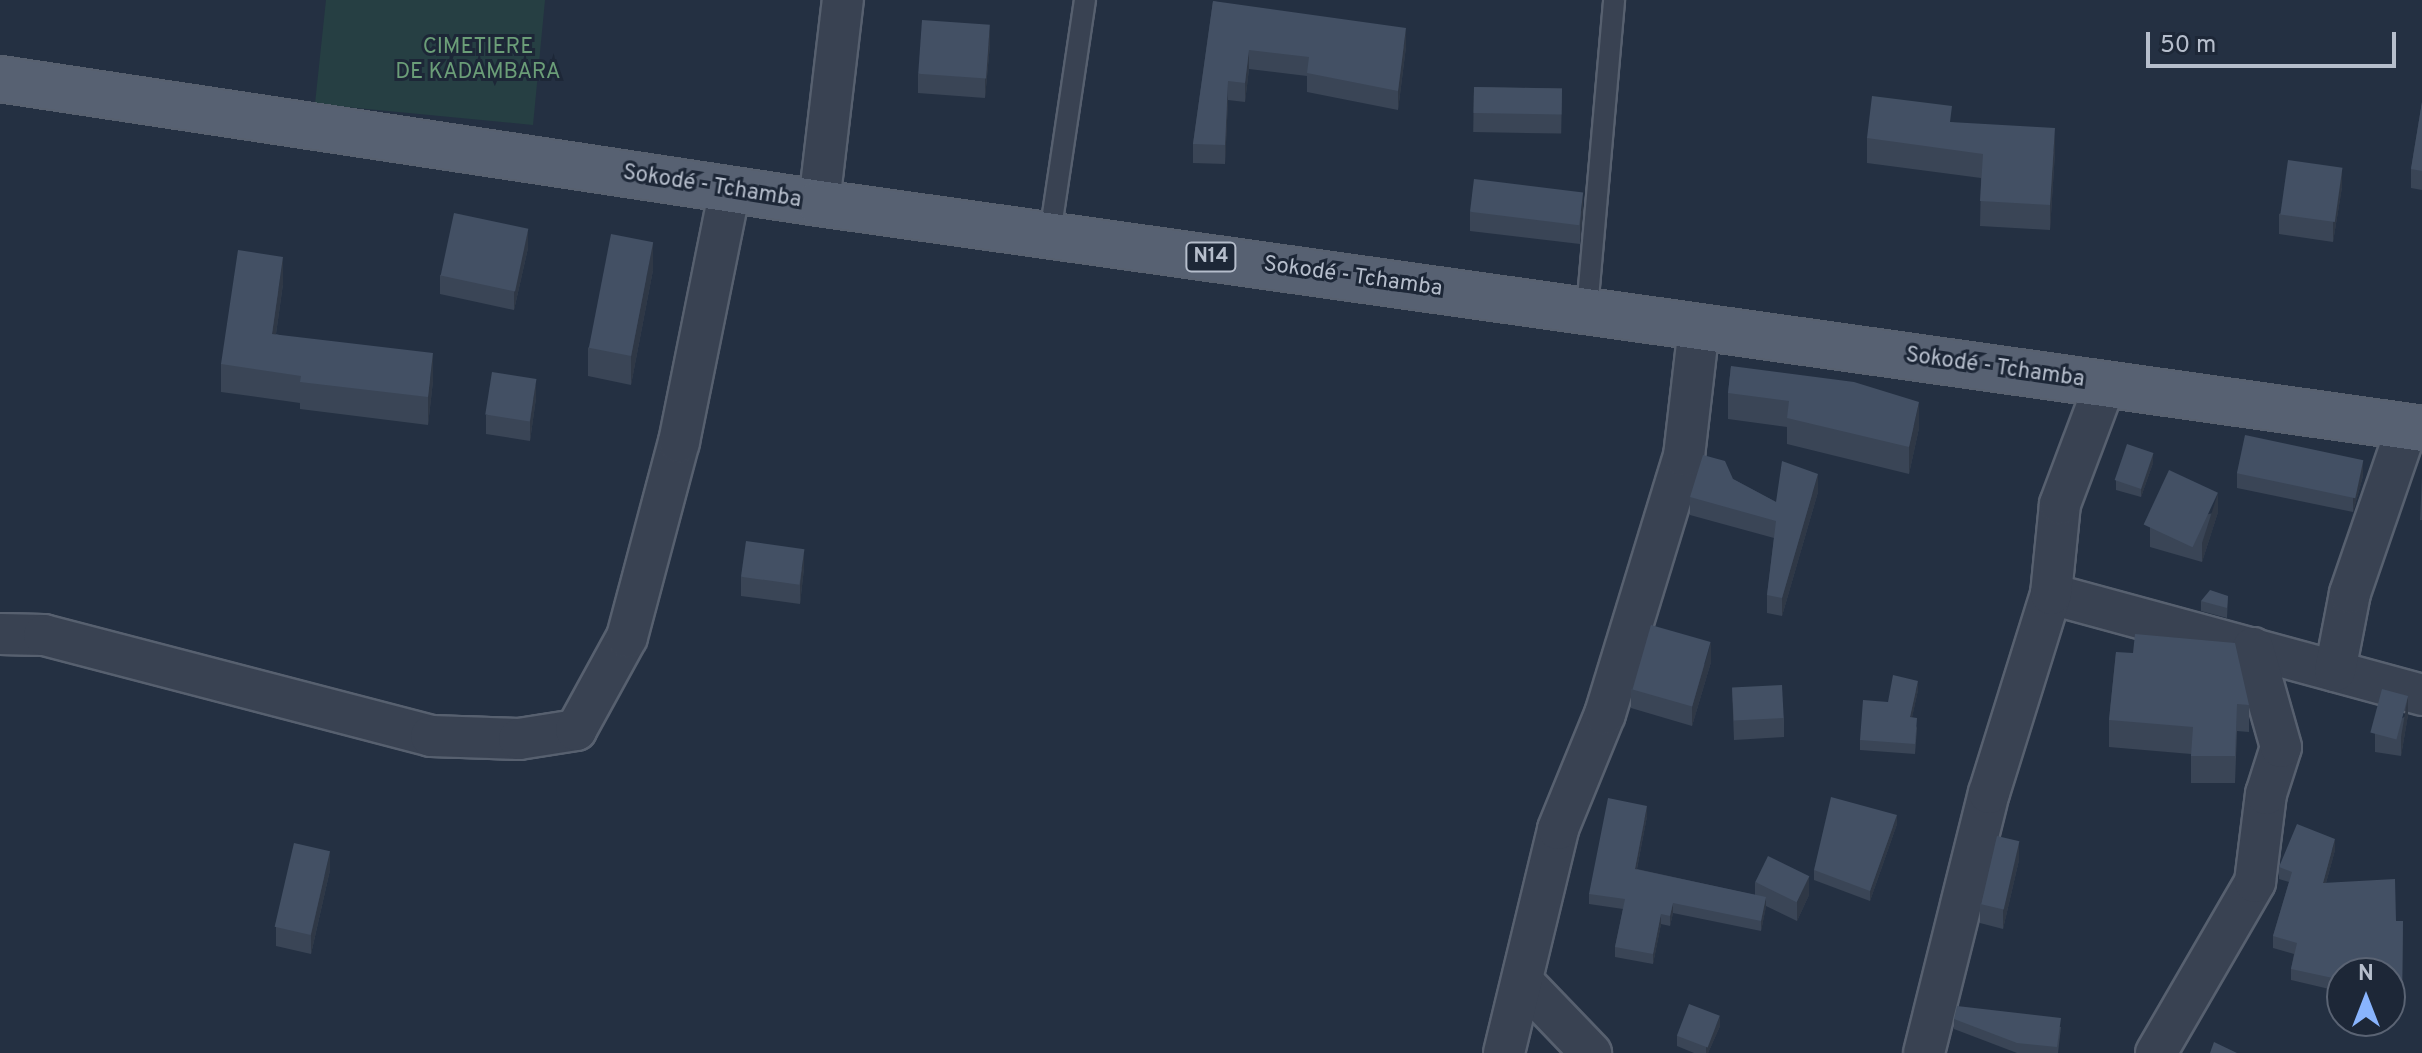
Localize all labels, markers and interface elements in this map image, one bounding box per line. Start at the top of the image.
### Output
scale bar [2150,16,2400,66]
text: 50 m [2160,31,2216,61]
park label: CIMETIERE DE KADAMBARA [395,34,561,86]
street label: Sokodé - Tchamba [620,160,804,214]
road number: N14 [1185,241,1237,273]
street label: Sokodé - Tchamba [1261,251,1445,303]
street label: Sokodé - Tchamba [1903,342,2087,394]
north arrow [2326,957,2406,1037]
text: N [2358,961,2374,988]

